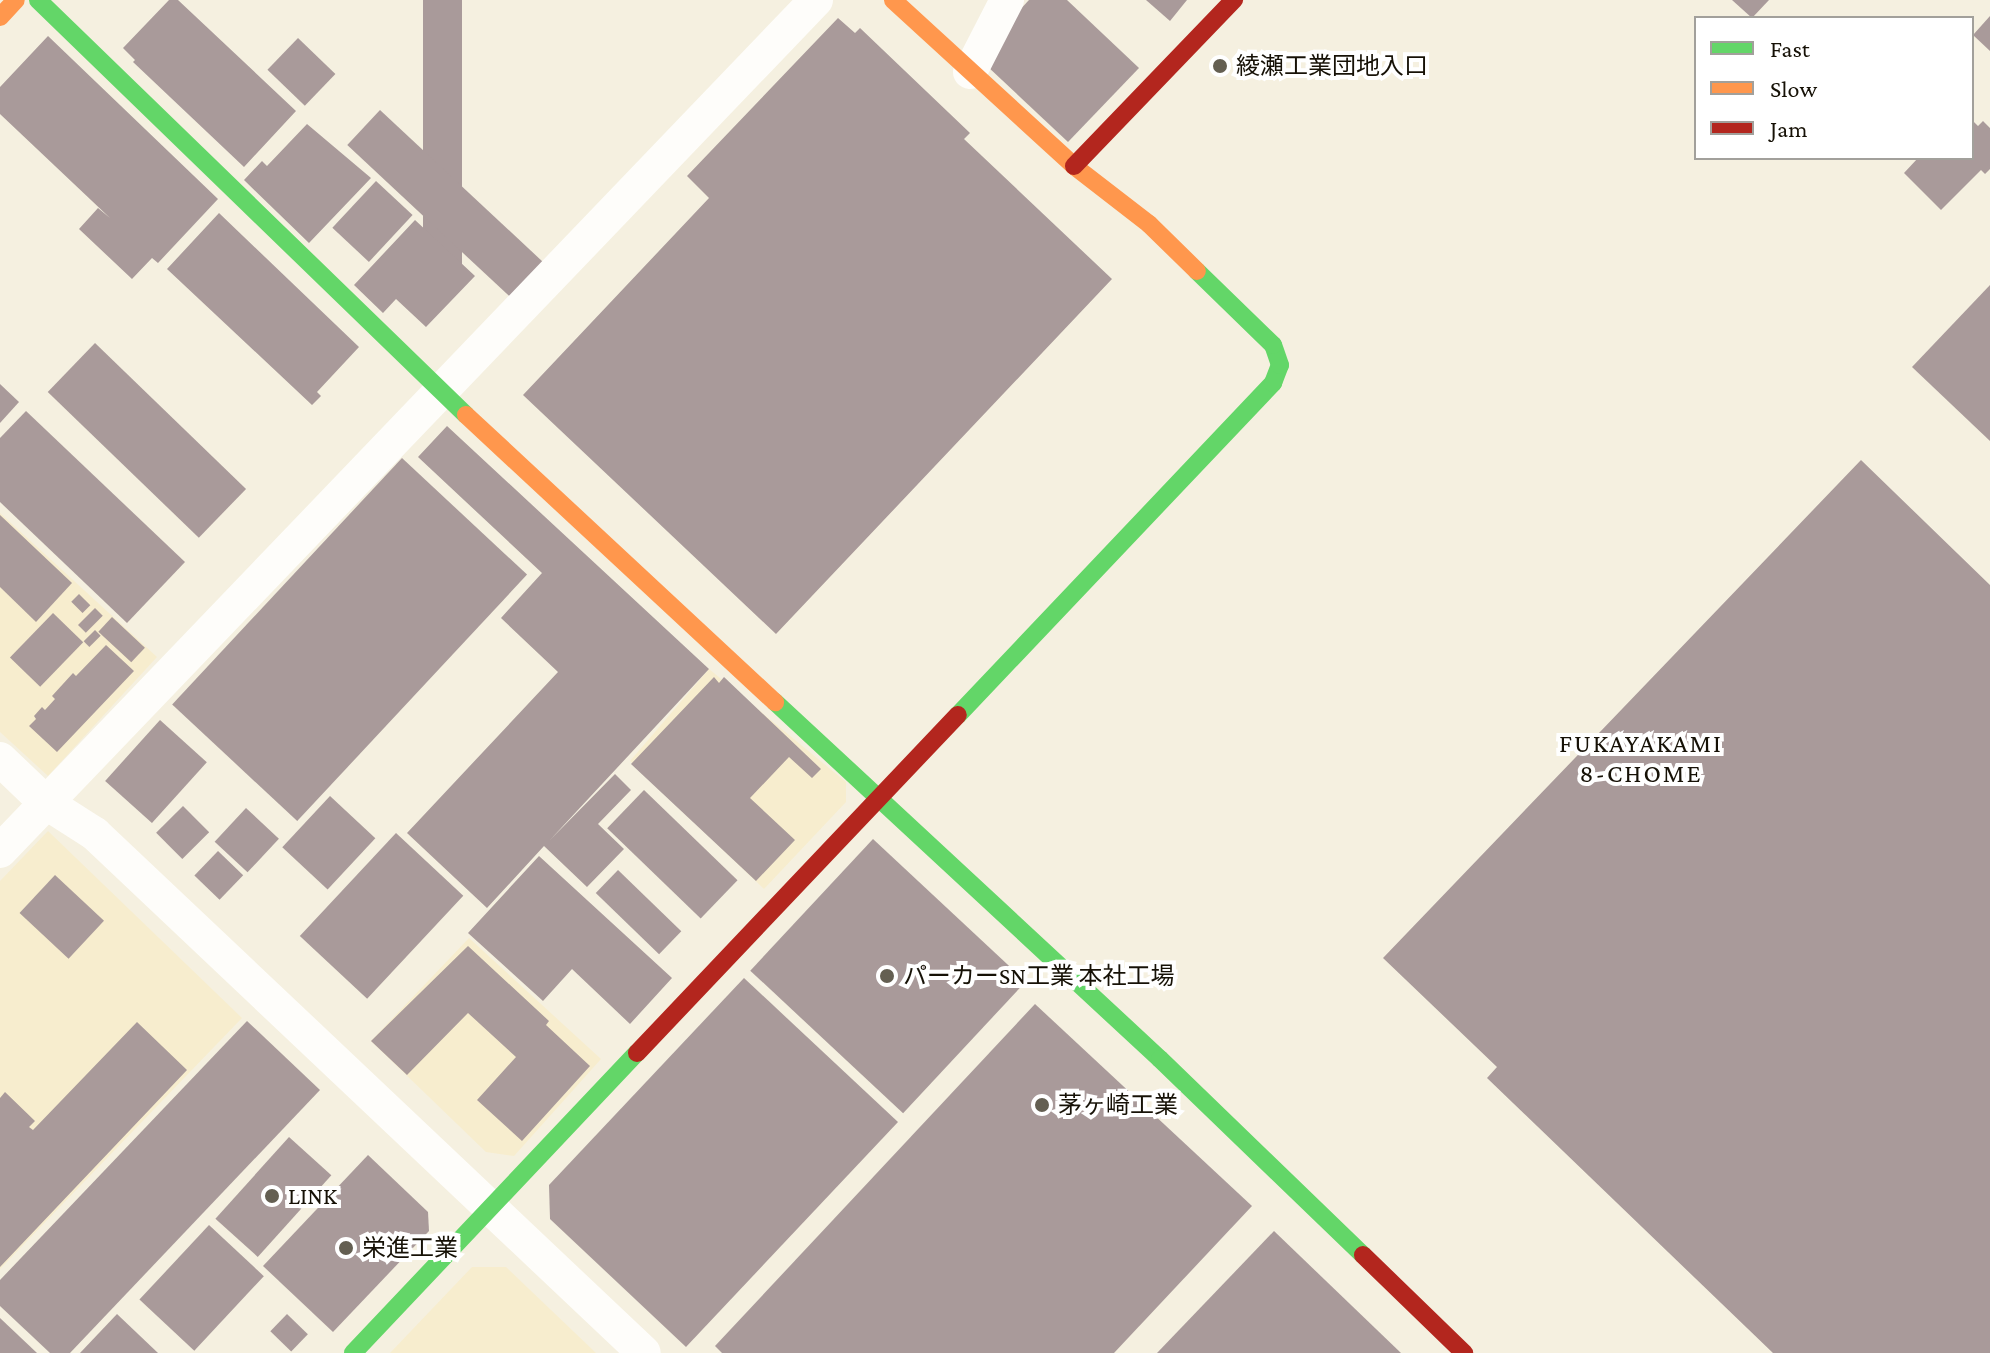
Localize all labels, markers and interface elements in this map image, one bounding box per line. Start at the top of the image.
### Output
legend [1694,16,1974,160]
text: Fast [1770,35,1810,62]
place label: 綾瀬工業団地入口 [1236,52,1428,80]
marker: 綾瀬工業団地入口 [1211,57,1229,75]
text: Slow [1770,75,1817,102]
text: Jam [1770,115,1808,142]
district label: FUKAYAKAMI 8-CHOME [1559,728,1723,790]
place label: パーカーSN工業 本社工場 [903,962,1175,990]
marker: パーカーSN工業 本社工場 [878,967,896,985]
place label: 茅ヶ崎工業 [1058,1091,1178,1119]
marker: 茅ヶ崎工業 [1033,1096,1051,1114]
place label: LINK [288,1182,337,1210]
marker: LINK [263,1187,281,1205]
place label: 栄進工業 [362,1234,458,1262]
marker: 栄進工業 [337,1239,355,1257]

